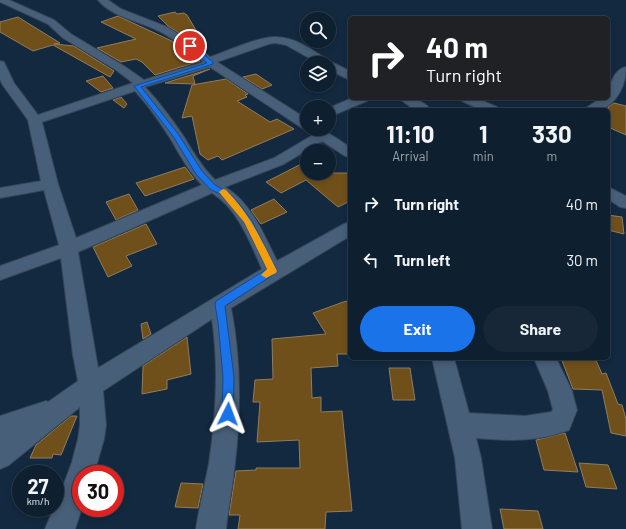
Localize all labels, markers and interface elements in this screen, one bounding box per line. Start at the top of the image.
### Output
map controls [300,12,336,180]
button: search [300,12,336,48]
pin [173,29,207,63]
text: 40 m [426,30,488,64]
icon: right [360,32,412,84]
icon: arrive [179,35,201,57]
button: layers [300,56,336,92]
text: Turn right [426,64,502,86]
button: + [300,100,336,136]
text: 11:10 [386,119,434,148]
text: 1 [479,119,487,148]
text: 330 [532,119,572,148]
button: − [300,144,336,180]
text: Arrival [392,148,429,164]
text: min [473,148,494,164]
text: m [546,148,557,164]
icon: right [360,193,382,215]
text: Turn right [394,195,459,213]
text: 40 m [566,195,598,213]
icon: left [360,249,382,271]
text: Turn left [394,251,450,269]
text: 30 m [566,251,598,269]
button: Exit [360,306,475,352]
button: Share [483,306,598,352]
position arrow [207,393,249,435]
speed limit sign: 30 [72,465,124,517]
text: 27 [27,474,49,498]
text: km/h [27,495,49,507]

